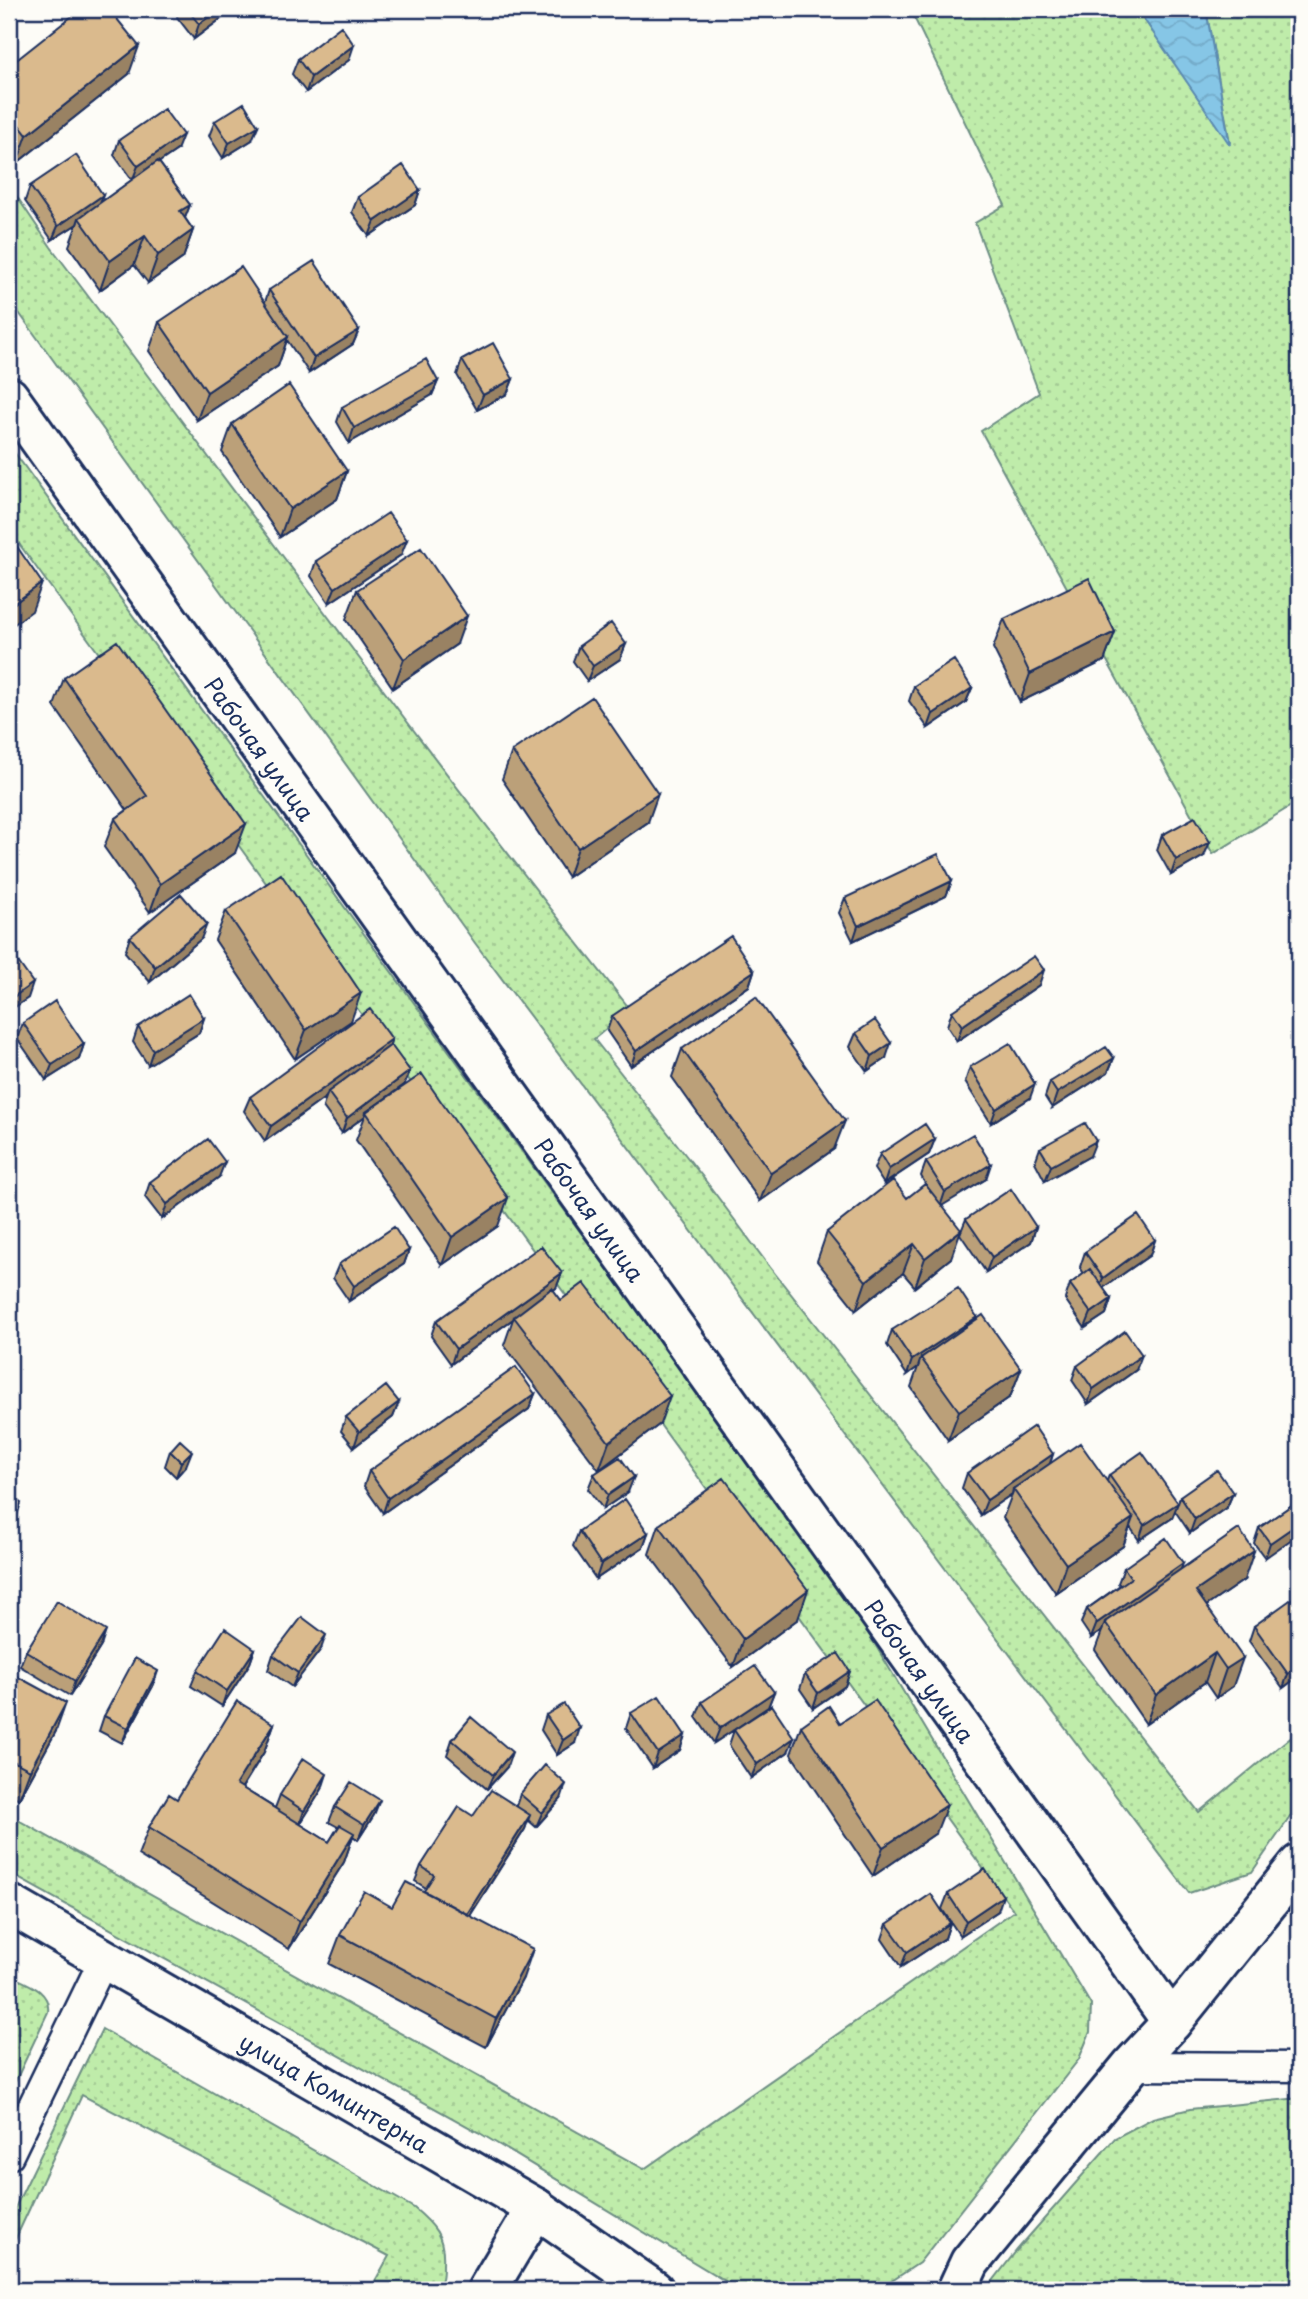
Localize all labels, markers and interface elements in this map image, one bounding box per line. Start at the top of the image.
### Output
street label: Рабочая улица [197,669,324,828]
street label: Рабочая улица [527,1130,654,1289]
street label: Рабочая улица [857,1591,984,1750]
street label: улица Коминтерна [233,2023,437,2161]

